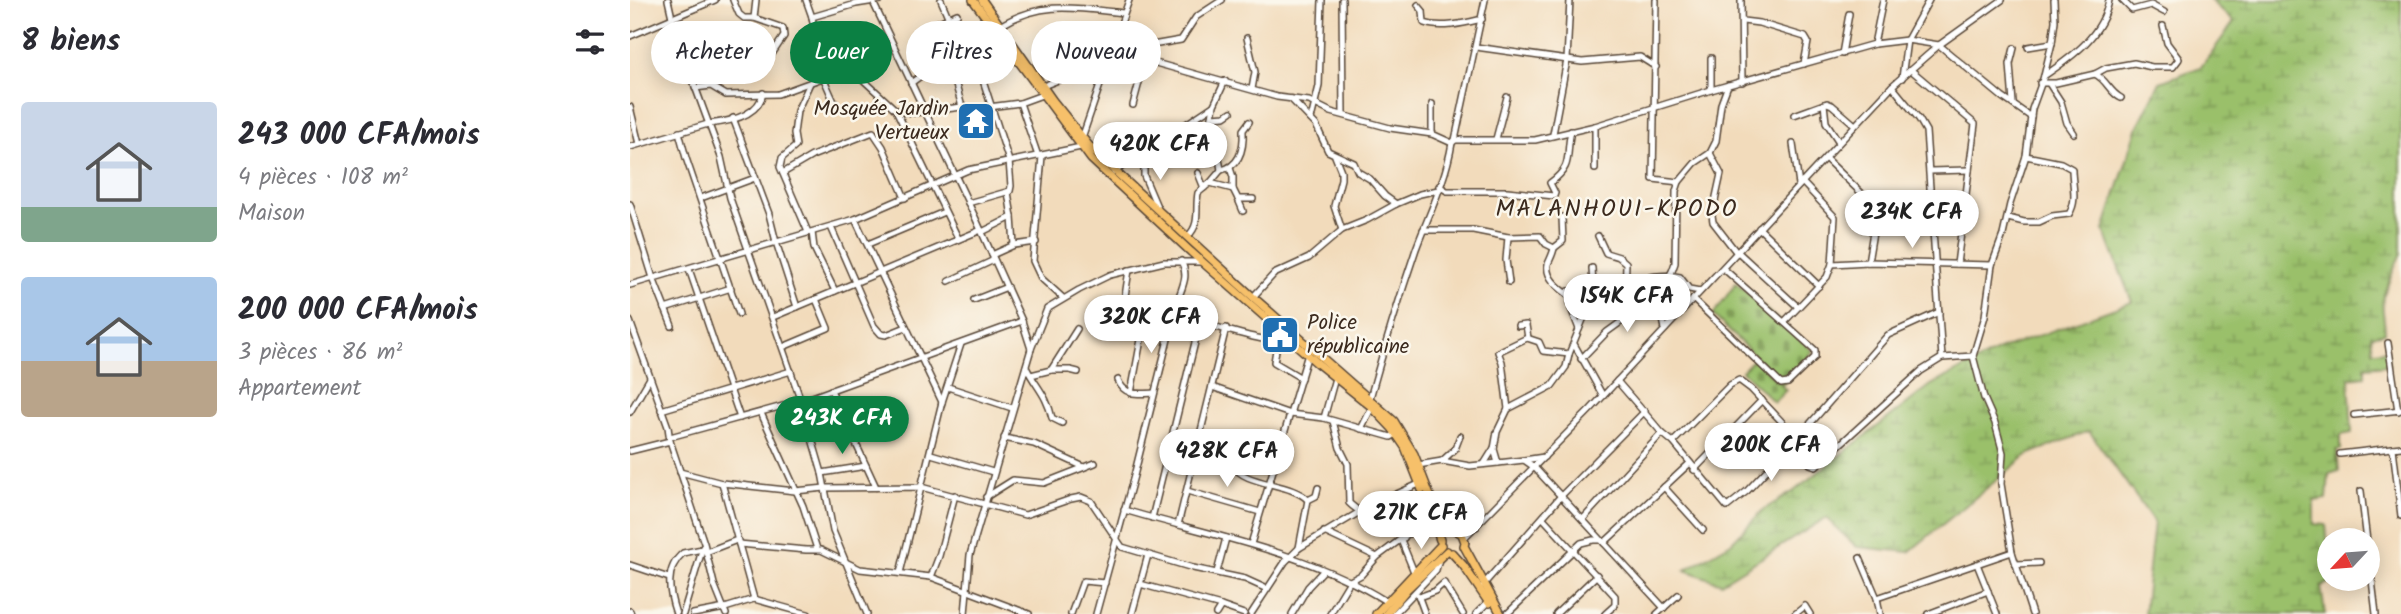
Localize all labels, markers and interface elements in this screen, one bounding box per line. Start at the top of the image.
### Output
text: 8 biens [21,18,120,66]
chip: Acheter [651,21,776,84]
chip: Louer [790,21,892,84]
chip: Filtres [906,21,1017,84]
chip: Nouveau [1031,21,1161,84]
icon: filters [571,23,609,61]
place label: Mosquée Jardin Vertueux [814,93,950,150]
temple icon: Mosquée Jardin Vertueux [955,100,997,142]
text: 243 000 CFA/mois [238,112,480,160]
pin: 420K CFA [1088,122,1232,182]
text: 420K CFA [1109,127,1211,163]
icon: home [77,130,161,214]
text: 4 pièces · 108 m² [238,160,408,196]
district label: MALANHOUI-KPODO [1495,190,1739,229]
pin: 234K CFA [1840,190,1984,250]
text: 234K CFA [1861,195,1963,231]
text: Maison [238,196,305,232]
pin: 154K CFA [1555,274,1699,334]
text: 154K CFA [1580,279,1674,315]
text: 200 000 CFA/mois [238,287,478,335]
pin: 320K CFA [1079,296,1223,355]
text: 320K CFA [1100,300,1202,336]
icon: home [77,305,161,389]
place label: Police républicaine [1307,307,1410,364]
public building icon: Police républicaine [1259,314,1301,356]
text: 3 pièces · 86 m² [238,335,402,371]
text: Appartement [238,371,361,407]
pin: 243K CFA [770,396,914,456]
text: 243K CFA [791,401,893,437]
pin: 200K CFA [1699,424,1843,483]
text: 200K CFA [1721,428,1821,464]
pin: 428K CFA [1155,430,1299,489]
text: 428K CFA [1175,434,1279,470]
pin: 271K CFA [1349,491,1493,551]
text: 271K CFA [1373,496,1469,532]
north arrow [2317,528,2380,592]
map controls [2317,528,2380,591]

